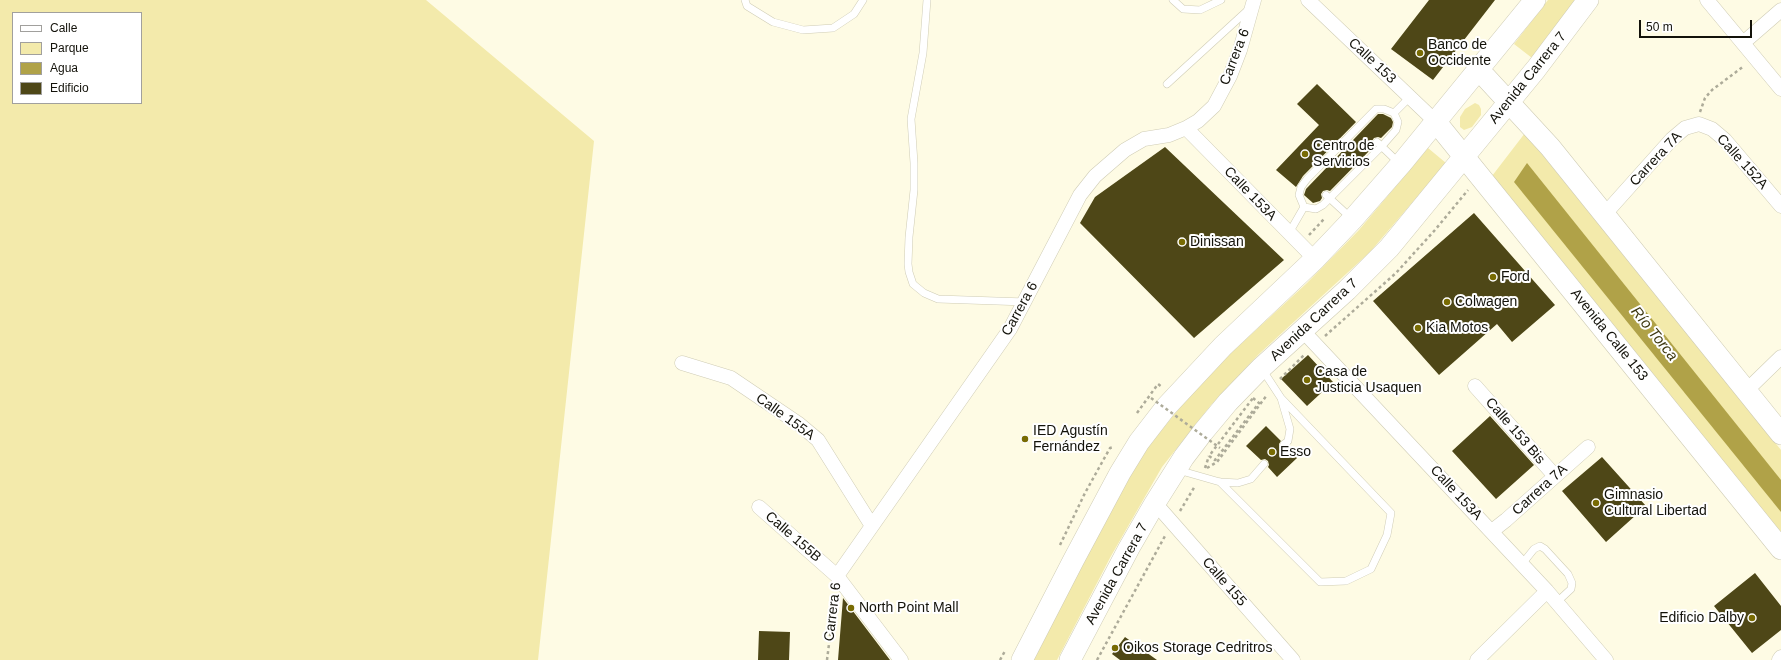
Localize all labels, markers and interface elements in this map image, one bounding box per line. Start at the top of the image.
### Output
legend [12,12,142,104]
scale bar [1641,12,1754,38]
text: 50 m [1646,20,1673,34]
text: Calle [50,21,77,35]
street label: Carrera 6 [1217,26,1253,88]
street label: Avenida Carrera 7 [1486,29,1570,127]
street label: Calle 153 [1345,35,1399,87]
place label: Banco de Occidente [1428,37,1491,70]
text: Parque [50,41,89,55]
marker: Banco de Occidente [1415,48,1425,58]
text: Agua [50,61,78,75]
text: Edificio [50,81,89,95]
street label: Carrera 7A [1627,128,1685,190]
street label: Calle 152A [1713,131,1771,193]
place label: Centro de Servicios [1313,138,1374,170]
marker: Centro de Servicios [1300,149,1310,159]
street label: Calle 153A [1220,164,1280,224]
place label: Dinissan [1190,234,1244,250]
marker: Dinissan [1177,237,1187,247]
place label: Ford [1501,269,1530,285]
marker: Ford [1488,272,1498,282]
street label: Avenida Carrera 7 [1267,275,1361,365]
street label: Carrera 6 [998,279,1042,339]
street label: Avenida Calle 153 [1567,286,1651,384]
place label: Colwagen [1455,294,1517,310]
marker: Colwagen [1442,297,1452,307]
water label: Río Torca [1627,303,1681,365]
place label: Kia Motos [1426,320,1488,336]
marker: Kia Motos [1413,323,1423,333]
place label: Casa de Justicia Usaquen [1315,364,1422,396]
marker: Casa de Justicia Usaquen [1302,375,1312,385]
street label: Calle 155A [752,390,818,444]
street label: Calle 153 Bis [1482,394,1548,468]
place label: IED Agustín Fernández [1033,423,1108,456]
marker: IED Agustín Fernández [1020,434,1030,444]
place label: Esso [1280,444,1311,460]
marker: Esso [1267,447,1277,457]
street label: Carrera 7A [1509,461,1571,519]
street label: Calle 153A [1427,462,1485,524]
place label: Gimnasio Cultural Libertad [1604,487,1707,520]
marker: Gimnasio Cultural Libertad [1591,498,1601,508]
street label: Calle 155B [762,508,824,566]
street label: Avenida Carrera 7 [1082,520,1152,628]
street label: Calle 155 [1198,554,1250,610]
street label: Carrera 6 [821,582,845,642]
place label: North Point Mall [859,600,959,616]
marker: North Point Mall [846,603,856,613]
place label: Edificio Dalby [1659,610,1744,626]
marker: Edificio Dalby [1747,613,1757,623]
place label: Oikos Storage Cedritros [1123,640,1272,656]
marker: Oikos Storage Cedritros [1110,643,1120,653]

